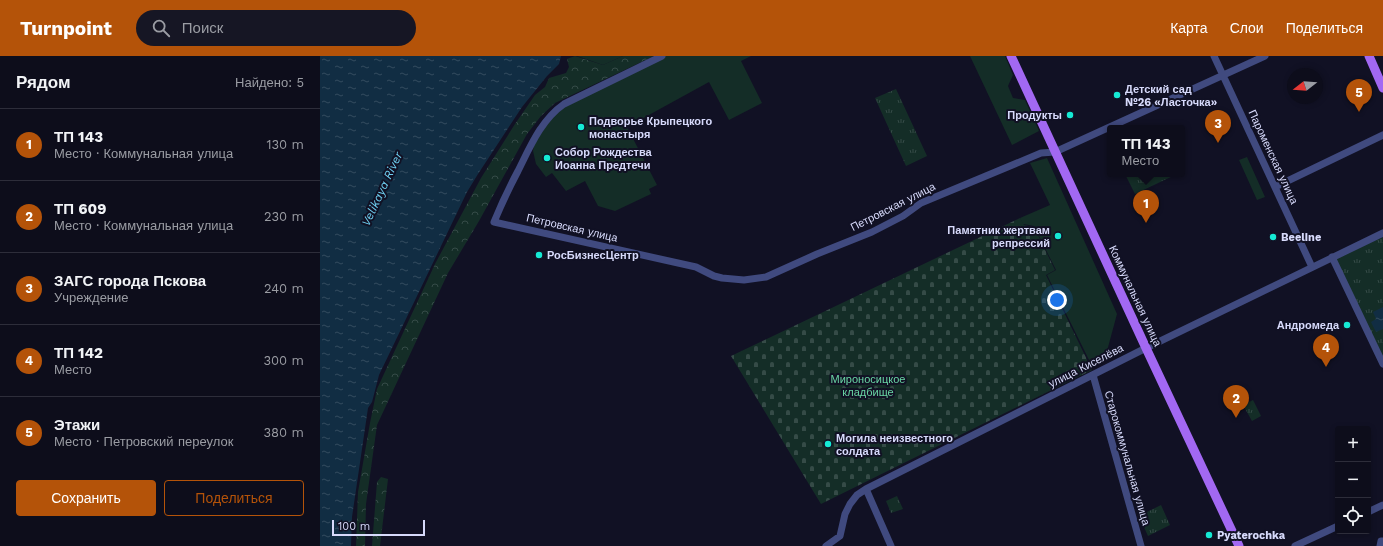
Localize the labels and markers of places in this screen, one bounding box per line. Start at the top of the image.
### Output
pin: 5 [1346,79,1372,112]
place label: Детский сад №26 «Ласточка» [1125,83,1218,109]
marker: Детский сад №26 «Ласточка» [1112,90,1122,100]
place label: Продукты [1007,109,1062,122]
marker: Продукты [1065,110,1075,120]
pin: 3 [1205,110,1231,143]
place label: Подворье Крыпецкого монастыря [589,115,712,141]
marker: Подворье Крыпецкого монастыря [576,122,586,132]
place label: Собор Рождества Иоанна Предтечи [555,146,653,172]
marker: Собор Рождества Иоанна Предтечи [542,153,552,163]
pin: 1 [1133,190,1159,223]
place label: Памятник жертвам репрессий [947,224,1050,250]
marker: Памятник жертвам репрессий [1053,231,1063,241]
place label: Beeline [1281,231,1321,244]
marker: Beeline [1268,232,1278,242]
place label: РосБизнесЦентр [547,249,639,262]
marker: РосБизнесЦентр [534,250,544,260]
place label: Андромеда [1277,319,1340,332]
marker: Андромеда [1342,320,1352,330]
pin: 4 [1313,334,1339,367]
pin: 2 [1223,385,1249,418]
place label: Могила неизвестного солдата [836,432,953,458]
marker: Могила неизвестного солдата [823,439,833,449]
place label: Pyaterochka [1217,529,1286,542]
marker: Pyaterochka [1204,530,1214,540]

